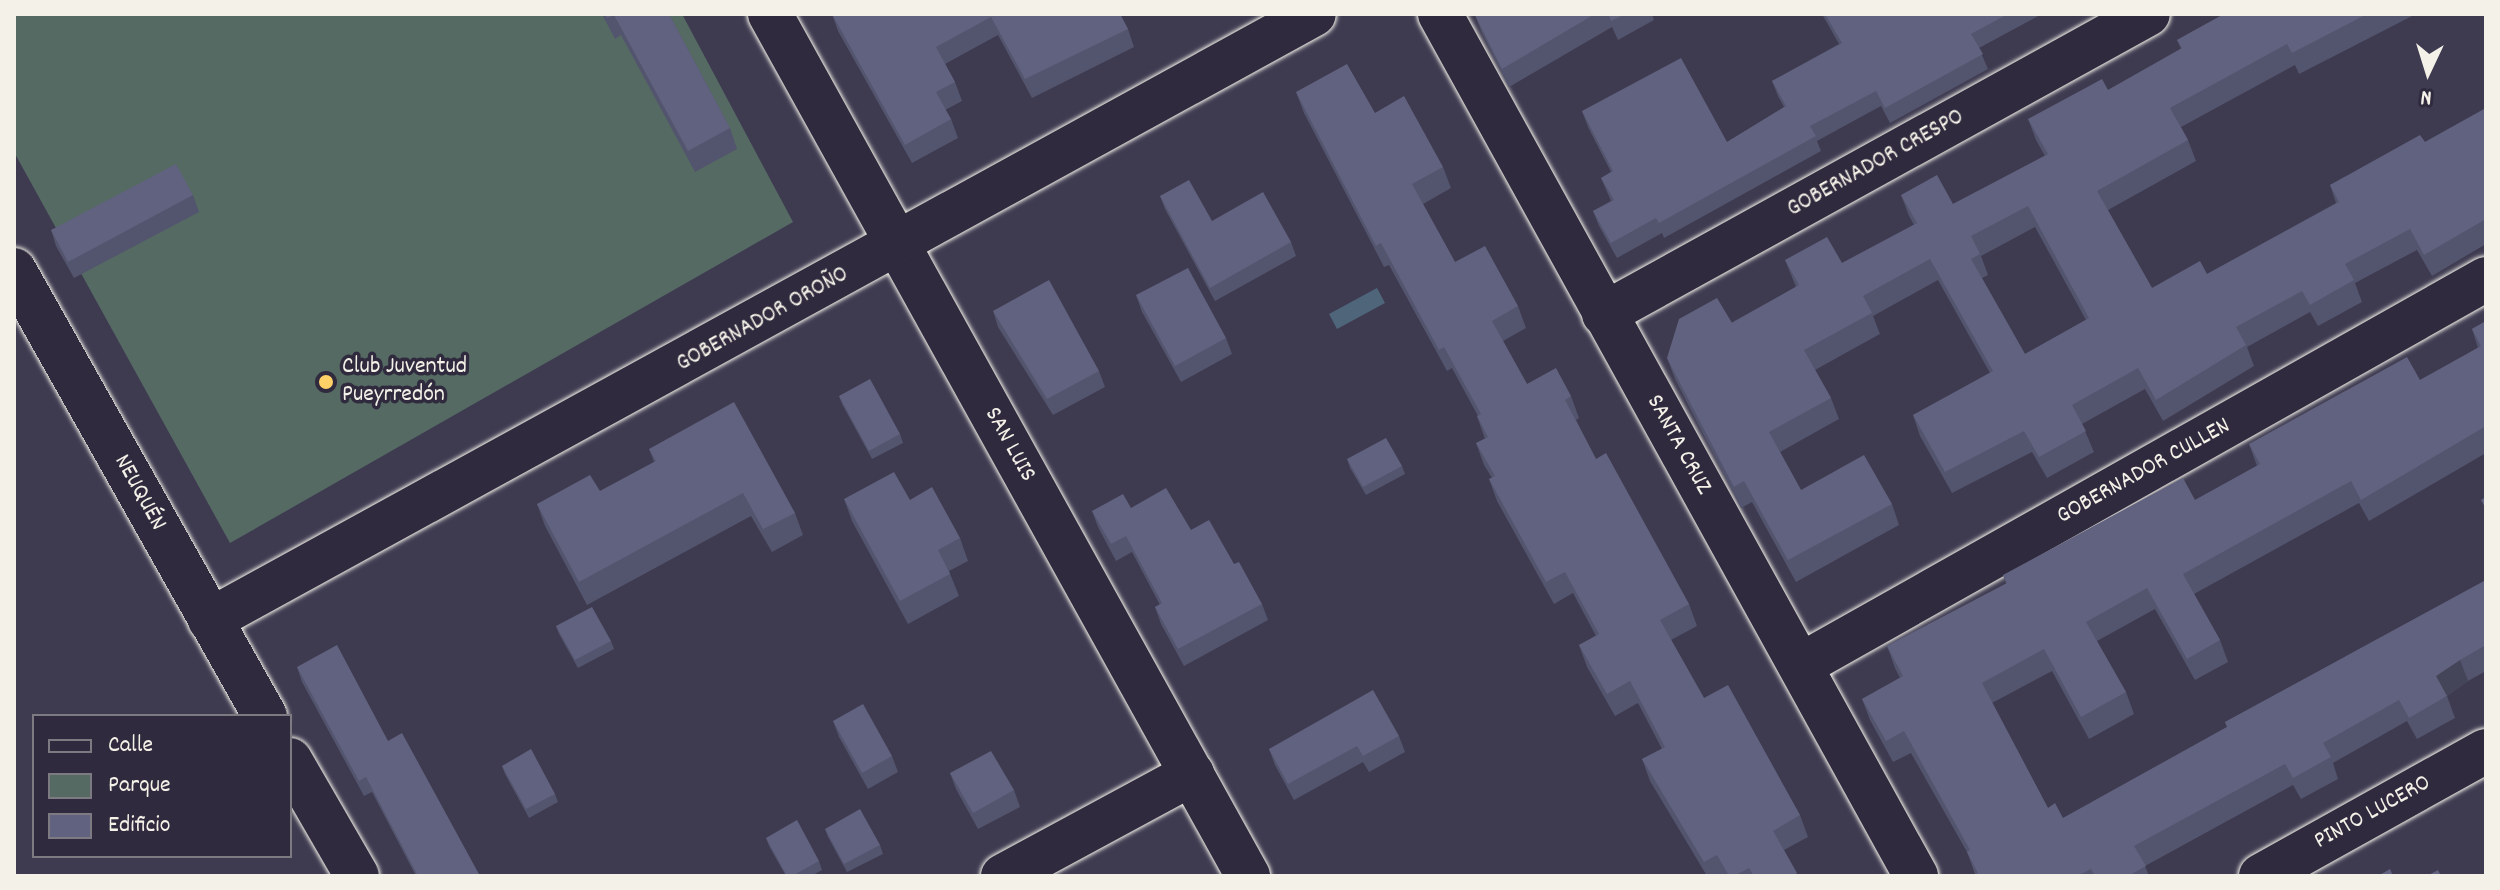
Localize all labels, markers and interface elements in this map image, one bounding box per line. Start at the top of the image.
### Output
north arrow [2388,32,2468,112]
text: N [2420,81,2433,112]
street label: GOBERNADOR CRESPO [1782,103,1970,225]
street label: GOBERNADOR OROÑO [672,261,854,379]
place label: Club Juventud Pueyrredón [342,354,467,410]
marker: Club Juventud Pueyrredón [317,373,335,391]
street label: SANTA CRUZ [1639,390,1717,500]
street label: SAN LUIS [977,403,1041,487]
street label: GOBERNADOR CULLEN [2052,412,2236,532]
street label: NEUQUÉN [106,450,172,536]
legend [32,714,292,858]
text: Calle [108,729,153,763]
text: Parque [108,769,171,803]
street label: PINTO LUCERO [2310,769,2436,857]
text: Edificio [108,809,170,843]

